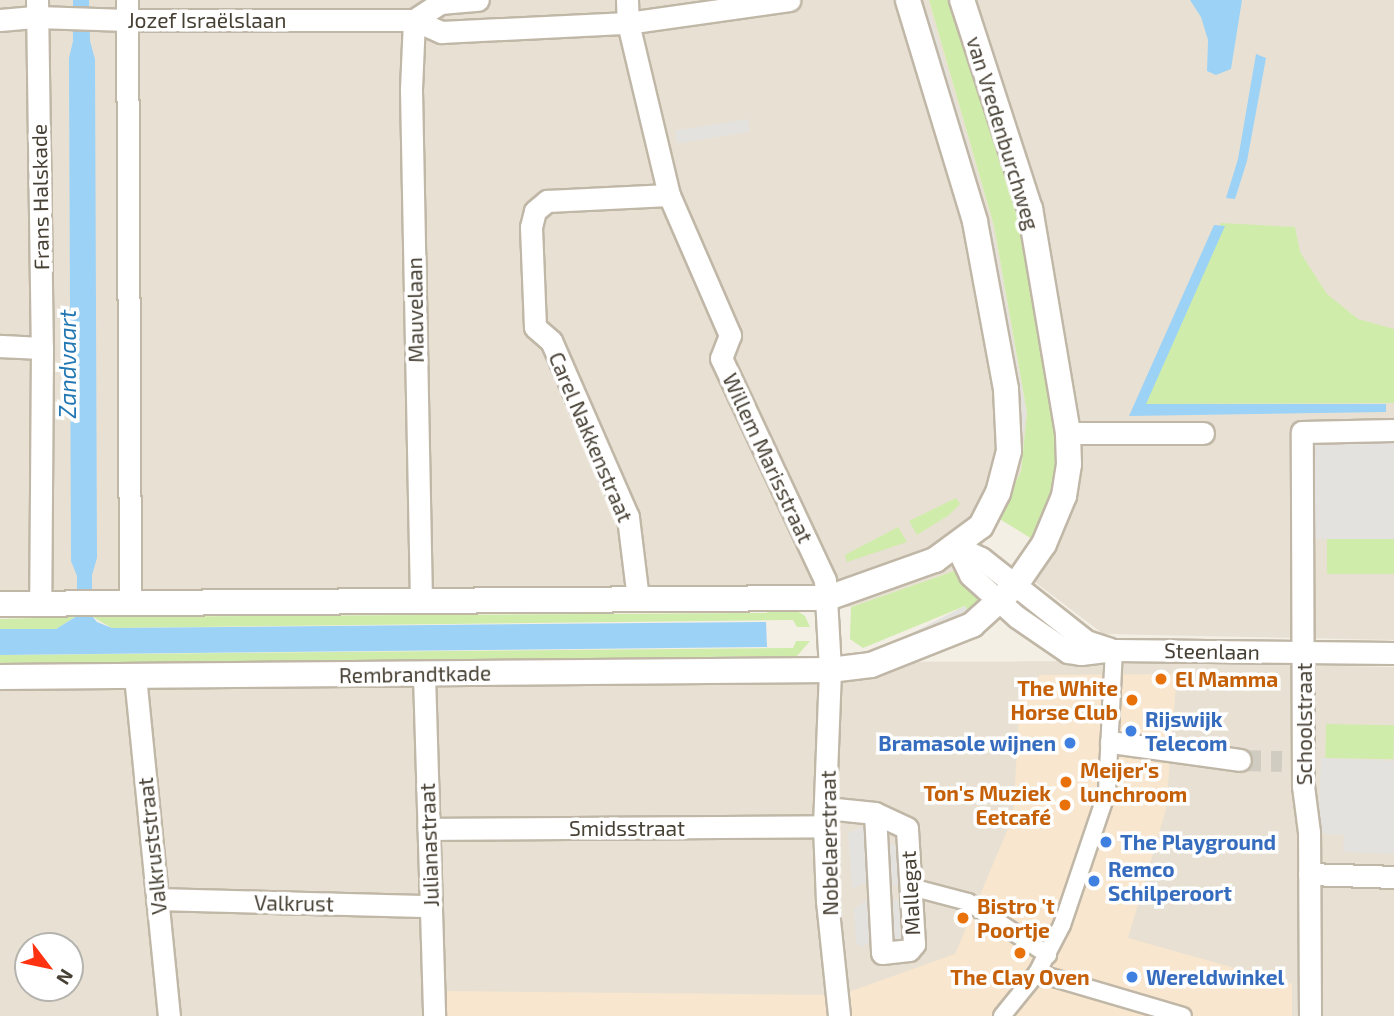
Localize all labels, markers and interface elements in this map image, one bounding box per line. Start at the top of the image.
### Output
street label: Jozef Israëlslaan [127,7,287,33]
street label: van Vredenburchweg [962,33,1044,233]
street label: Frans Halskade [26,124,54,270]
street label: Mauvelaan [401,257,429,363]
water label: Zandvaart [53,310,81,418]
street label: Carel Nakkenstraat [544,348,638,526]
street label: Willem Marisstraat [718,369,818,547]
street label: Steenlaan [1164,638,1260,664]
street label: Rembrandtkade [339,660,491,688]
street label: Schoolstraat [1291,663,1317,785]
place label: El Mamma [1175,666,1279,692]
marker: El Mamma [1153,671,1169,687]
place label: The White Horse Club [1010,675,1118,725]
marker: The White Horse Club [1124,692,1140,708]
place label: Rijswijk Telecom [1145,706,1228,756]
marker: Rijswijk Telecom [1123,723,1139,739]
place label: Bramasole wijnen [878,730,1056,756]
marker: Bramasole wijnen [1062,735,1078,751]
place label: Meijer's lunchroom [1080,757,1187,807]
street label: Nobelaerstraat [815,770,843,916]
marker: Meijer's lunchroom [1058,774,1074,790]
street label: Valkruststraat [132,776,172,916]
place label: Ton's Muziek Eetcafé [923,780,1051,830]
street label: Julianastraat [414,783,444,907]
marker: Ton's Muziek Eetcafé [1057,797,1073,813]
street label: Smidsstraat [569,815,685,841]
place label: The Playground [1120,829,1276,855]
marker: The Playground [1098,834,1114,850]
street label: Mallegat [895,850,925,936]
place label: Remco Schilperoort [1108,856,1232,906]
marker: Remco Schilperoort [1086,873,1102,889]
street label: Valkrust [254,890,334,916]
place label: Bistro 't Poortje [977,893,1055,943]
marker: Bistro 't Poortje [955,910,971,926]
north arrow [14,932,84,1002]
marker: The Clay Oven [1012,945,1028,961]
place label: The Clay Oven [950,964,1090,990]
place label: Wereldwinkel [1146,964,1284,990]
text: N [52,965,79,989]
marker: Wereldwinkel [1124,969,1140,985]

